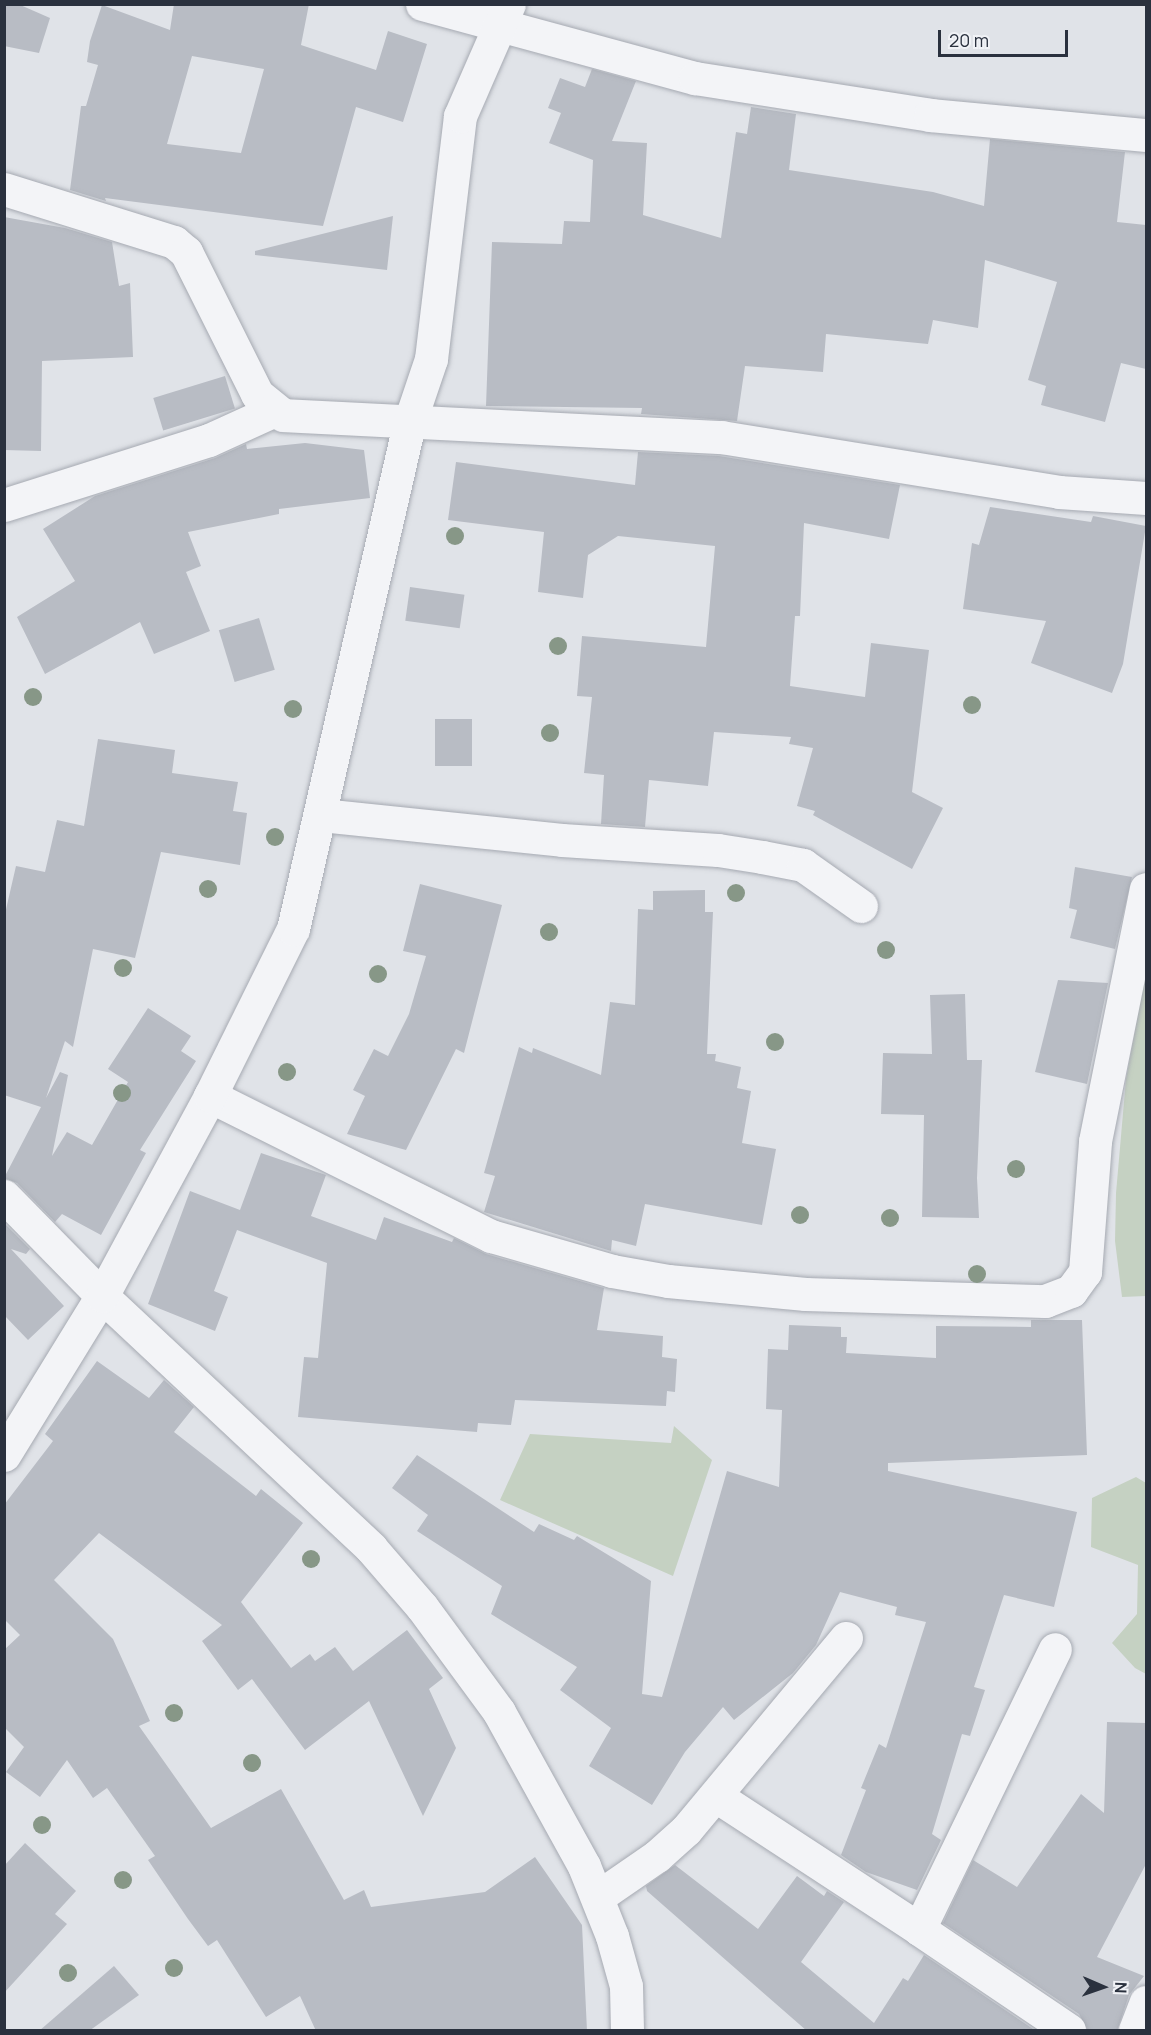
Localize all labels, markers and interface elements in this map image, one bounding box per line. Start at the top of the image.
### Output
scale bar [941,18,1072,56]
text: 20 m [949,28,989,52]
north arrow [1073,1957,1133,2017]
text: N [1110,1981,1132,1994]

